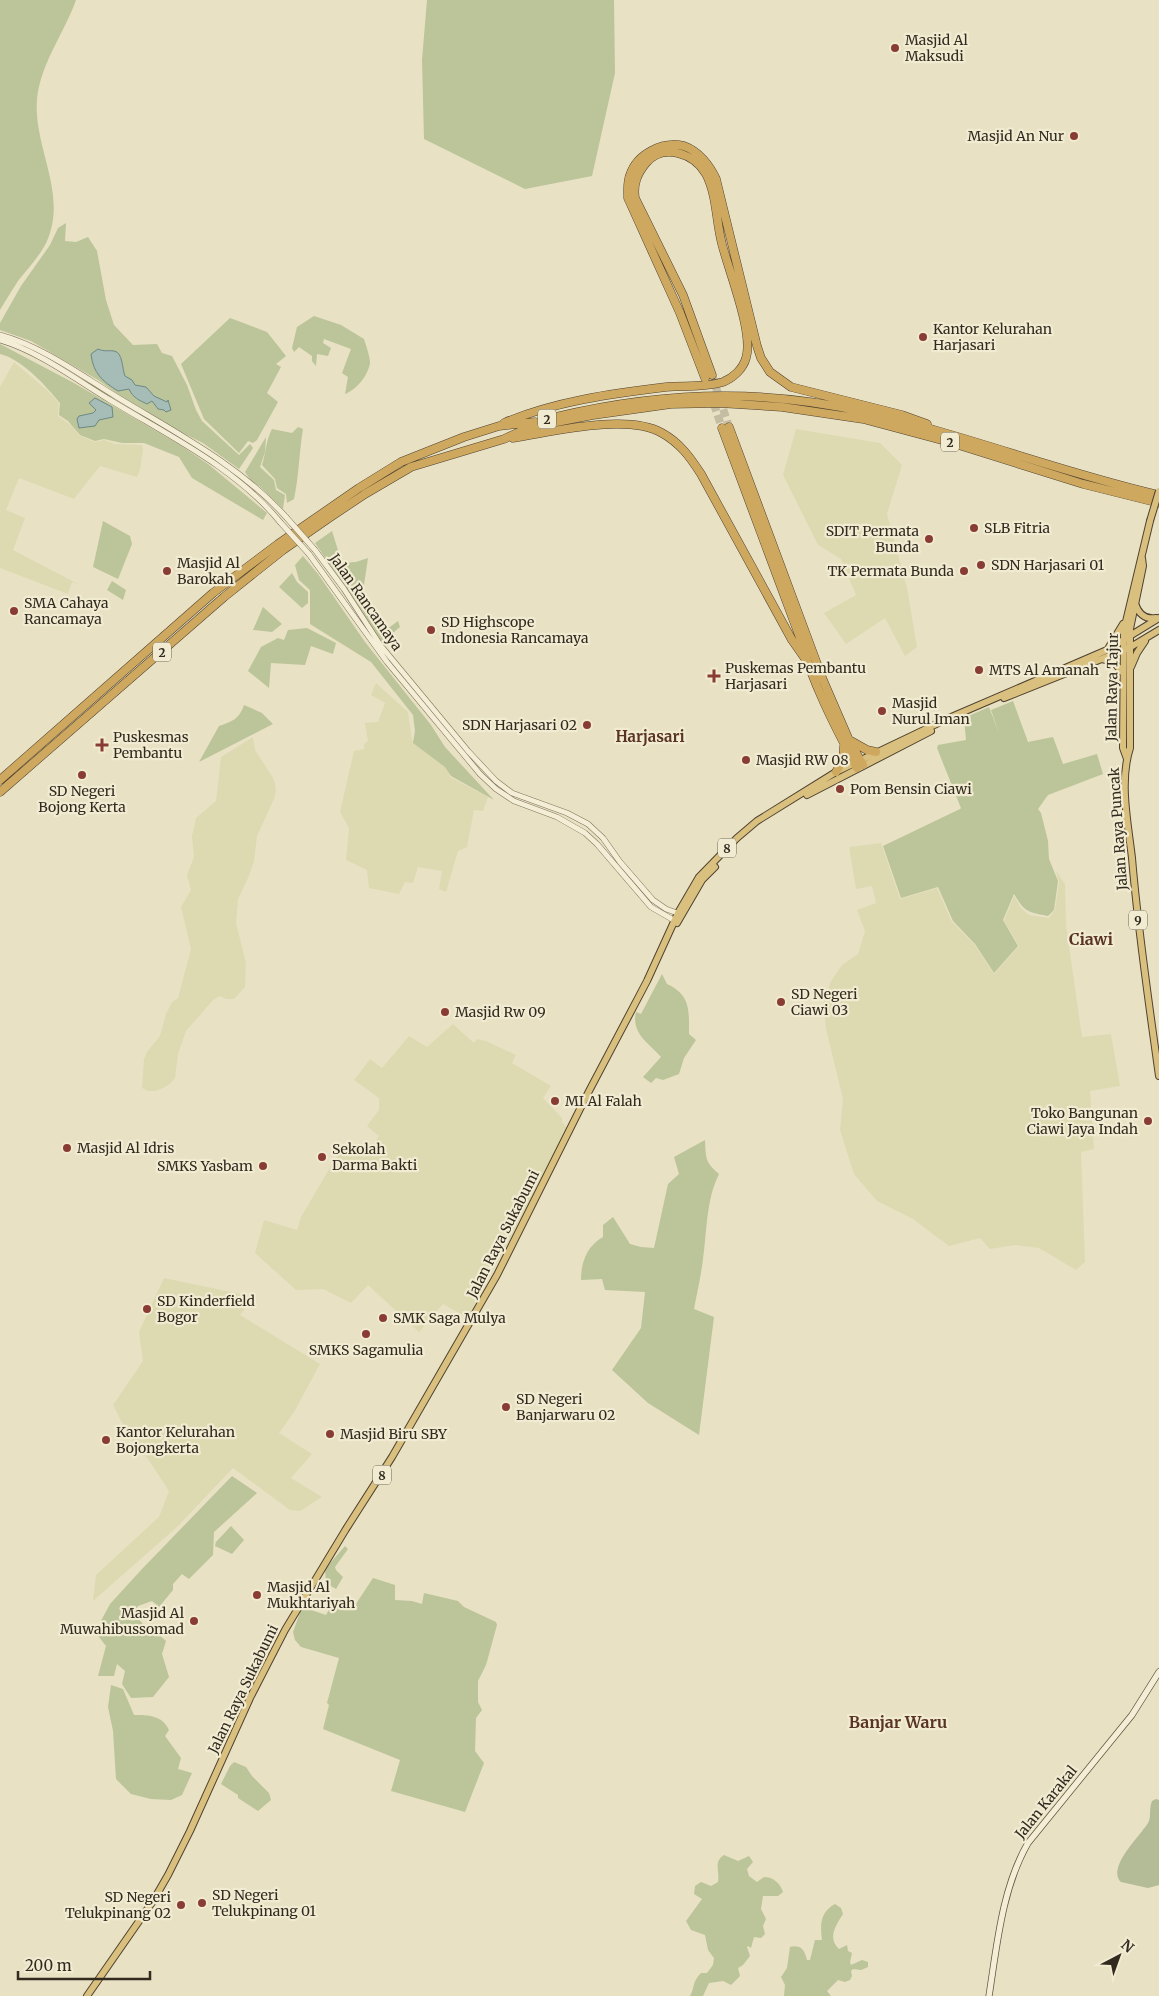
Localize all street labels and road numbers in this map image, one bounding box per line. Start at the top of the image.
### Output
road number: 2 [538,409,556,428]
road number: 2 [941,432,959,452]
street label: Jalan Rancamaya [325,549,407,654]
street label: Jalan Raya Tajur [1102,633,1122,742]
road number: 2 [153,642,171,662]
street label: Jalan Raya Puncak [1105,767,1131,892]
road number: 8 [718,838,736,858]
road number: 9 [1129,910,1147,930]
street label: Jalan Raya Sukabumi [462,1167,543,1302]
road number: 8 [373,1466,391,1484]
street label: Jalan Raya Sukabumi [203,1621,282,1757]
street label: Jalan Karakal [1010,1761,1081,1843]

